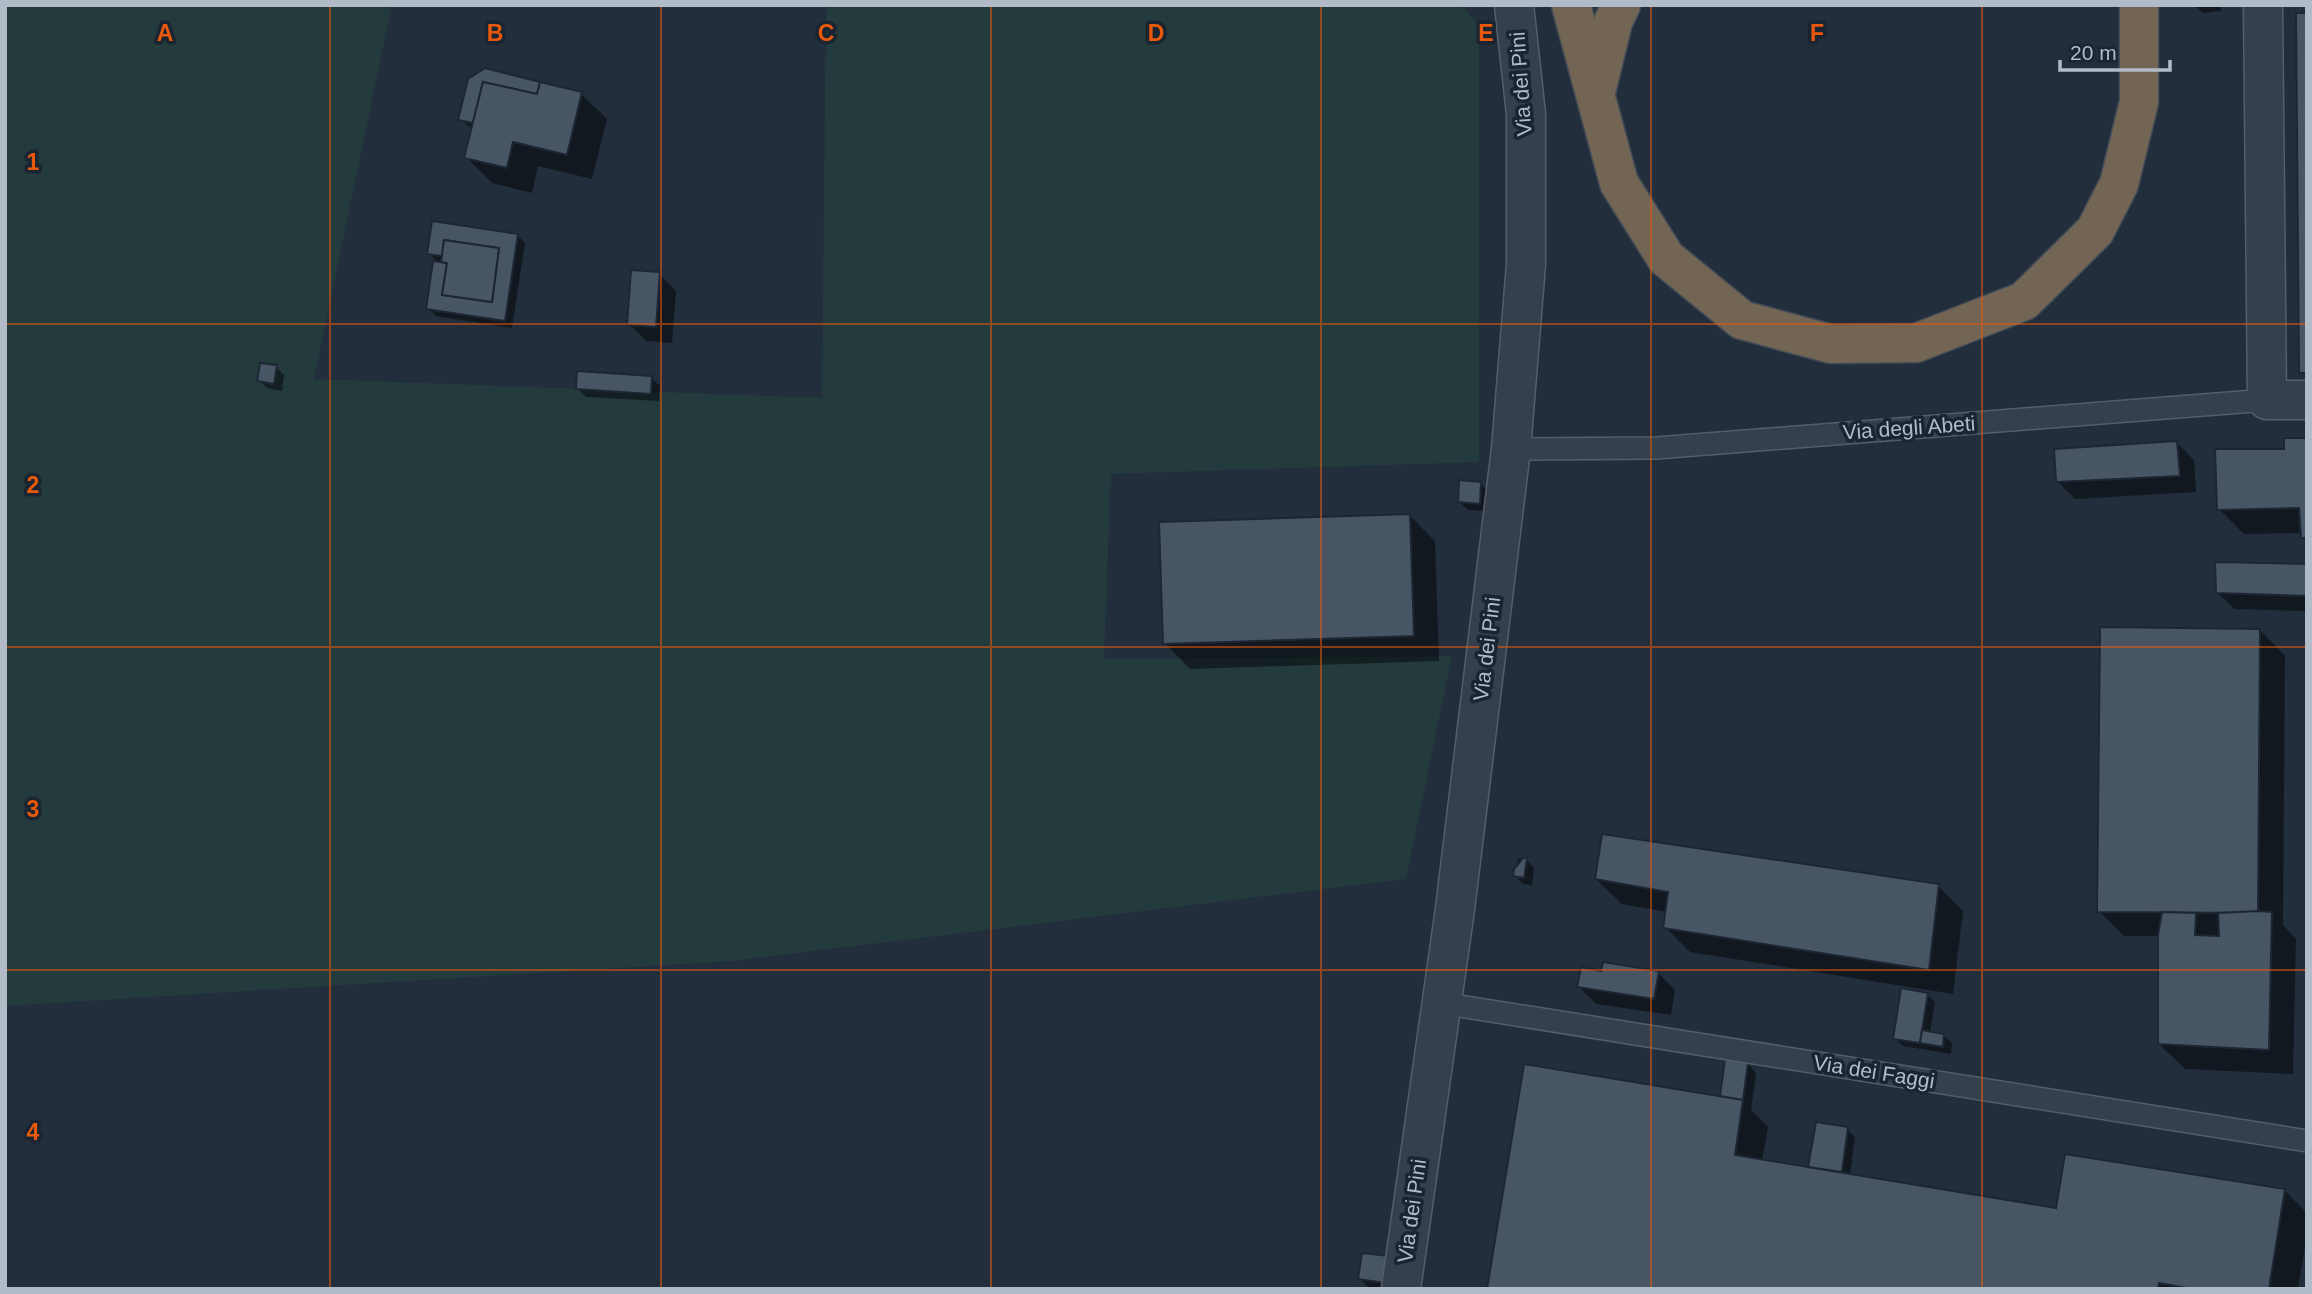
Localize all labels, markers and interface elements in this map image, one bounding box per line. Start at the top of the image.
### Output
text: A [157,20,173,46]
text: B [487,20,503,46]
text: C [818,20,834,46]
text: D [1148,20,1164,46]
text: E [1478,20,1494,46]
text: F [1810,20,1824,46]
scale bar [2060,28,2170,72]
street label: Via dei Pini [1505,31,1536,137]
text: 20 m [2070,41,2117,64]
text: 1 [27,149,40,175]
street label: Via degli Abeti [1842,411,1976,444]
text: 2 [27,472,39,498]
street label: Via dei Pini [1469,596,1504,702]
text: 3 [27,796,39,822]
street label: Via dei Faggi [1812,1051,1936,1092]
text: 4 [27,1119,40,1145]
street label: Via dei Pini [1393,1157,1430,1264]

